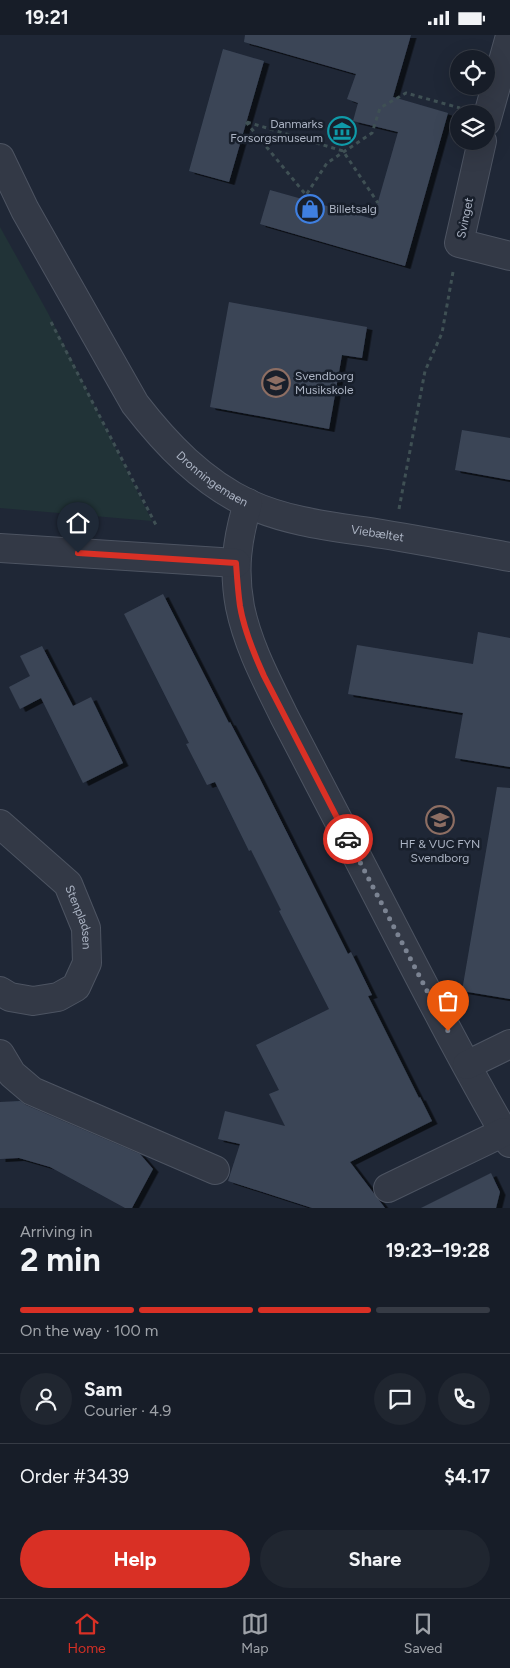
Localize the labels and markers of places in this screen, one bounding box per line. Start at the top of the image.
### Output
museum icon: Danmarks Forsorgsmuseum [327,116,357,146]
place label: Danmarks Forsorgsmuseum [230,117,323,145]
shop icon: Billetsalg [295,194,325,224]
place label: Billetsalg [329,202,377,216]
school or university icon: Svendborg Musikskole [261,368,291,398]
place label: Svendborg Musikskole [295,369,354,397]
pin [57,502,99,553]
school or university icon: HF & VUC FYN Svendborg [425,805,455,835]
place label: HF & VUC FYN Svendborg [400,837,480,865]
pin [427,980,469,1031]

